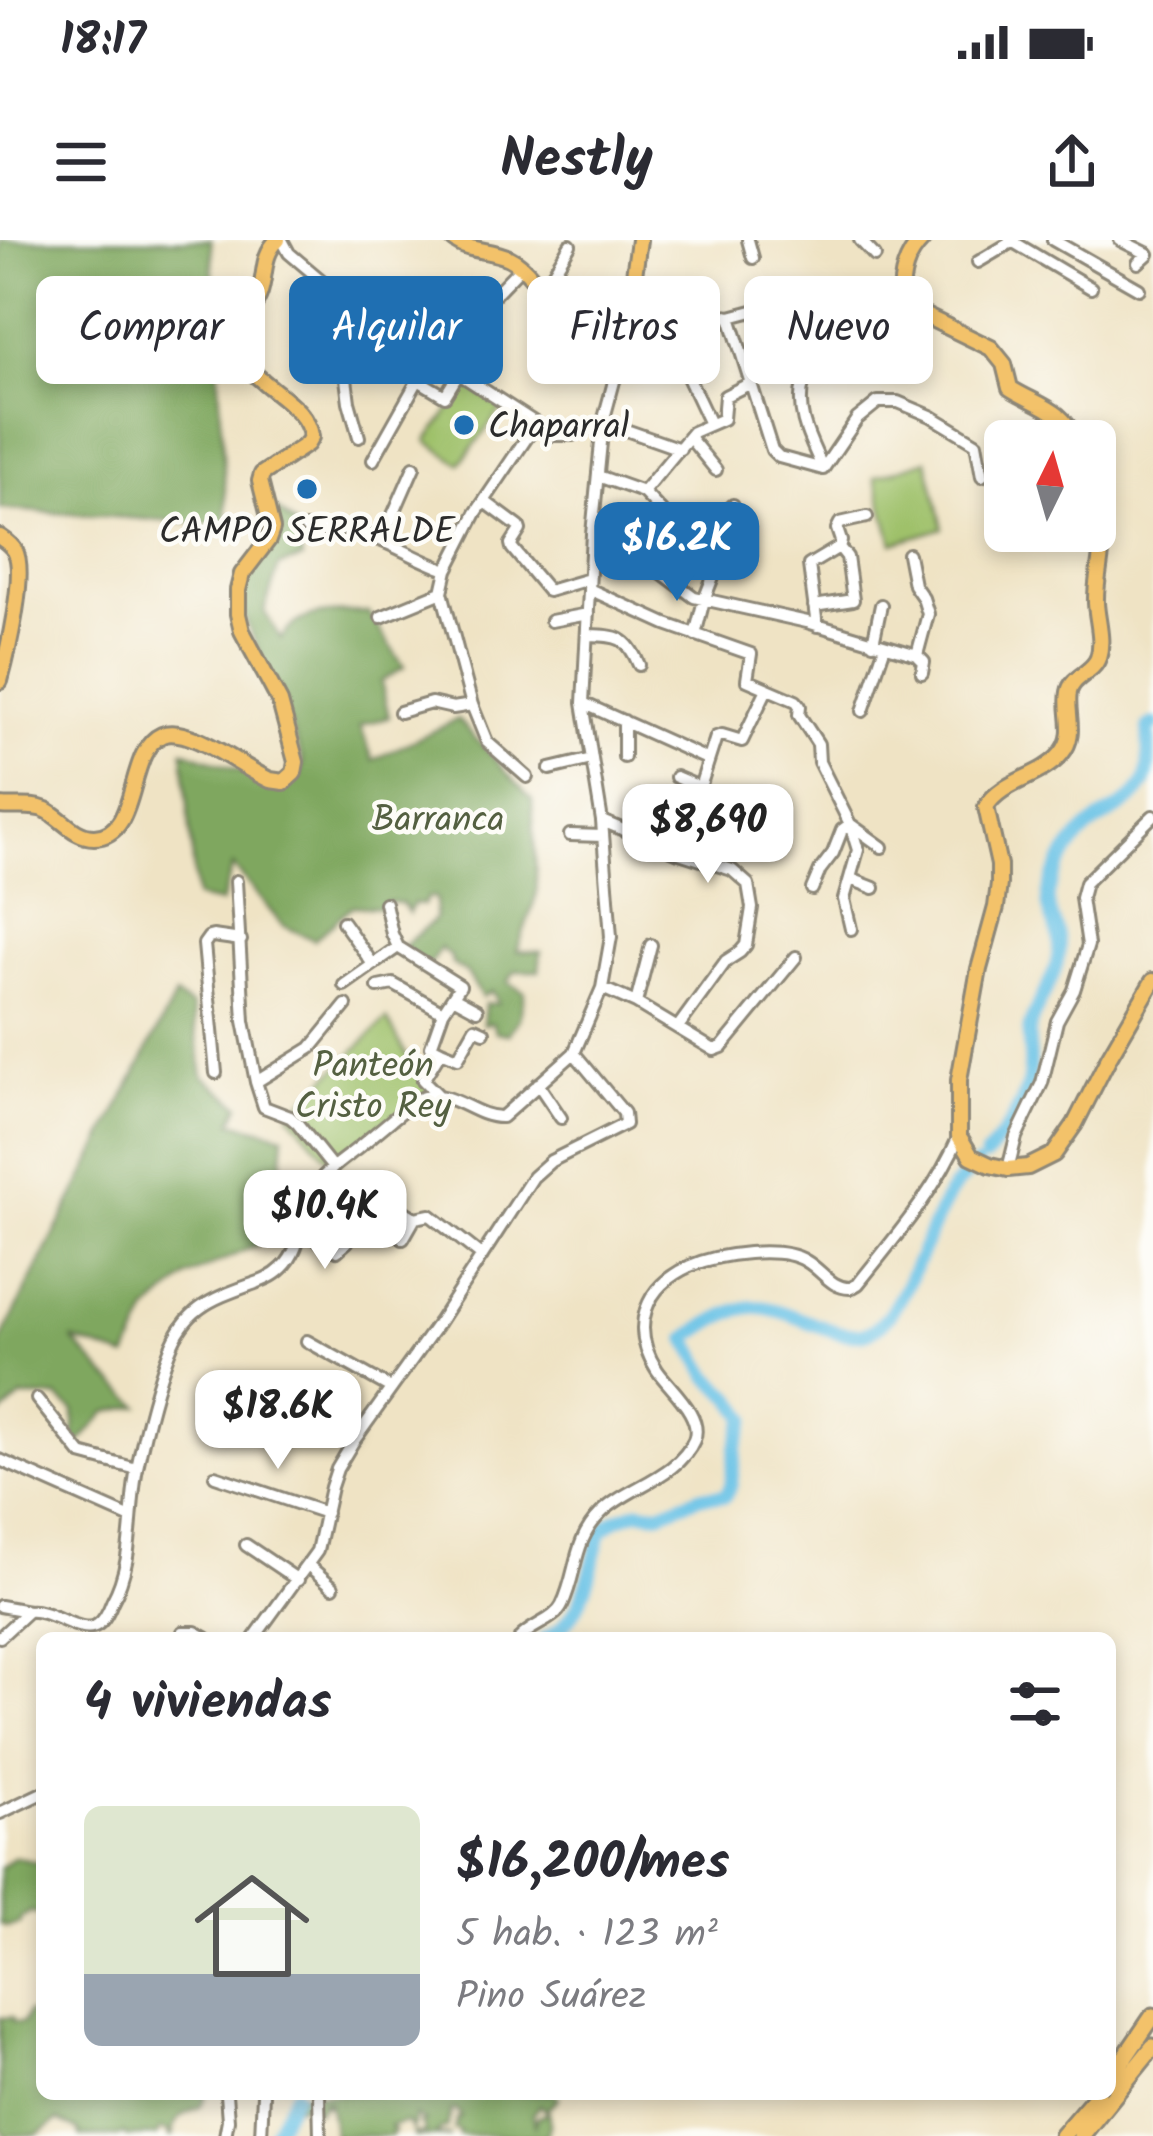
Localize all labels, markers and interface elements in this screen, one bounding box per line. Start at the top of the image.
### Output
text: 18:17 [60,6,146,78]
text: Nestly [500,119,653,205]
icon: menu [48,129,114,195]
icon: share [1039,129,1105,195]
chip: Comprar [36,276,265,384]
chip: Alquilar [289,276,503,384]
chip: Filtros [527,276,720,384]
chip: Nuevo [744,276,933,384]
place label: Chaparral [488,400,630,457]
marker: Chaparral [451,412,477,438]
north arrow [984,420,1116,552]
map controls [984,420,1116,552]
marker: CAMPO SERRALDE [294,476,320,502]
pin: $16.2K [579,502,775,604]
place label: CAMPO SERRALDE [159,505,456,562]
text: $16.2K [621,510,733,572]
pin: $8,690 [610,784,806,886]
text: $8,690 [649,792,767,854]
park label: Barranca [372,793,504,850]
park label: Panteón Cristo Rey [295,1039,452,1137]
pin: $10.4K [227,1170,423,1272]
text: $10.4K [271,1178,379,1240]
pin: $18.6K [180,1370,376,1472]
text: $18.6K [222,1378,334,1440]
text: 4 viviendas [84,1664,331,1745]
icon: filters [1002,1671,1068,1737]
text: $16,200/mes [456,1824,730,1905]
icon: home [180,1854,324,1998]
text: 5 hab. · 123 m² [456,1905,718,1967]
text: Pino Suárez [456,1967,646,2029]

